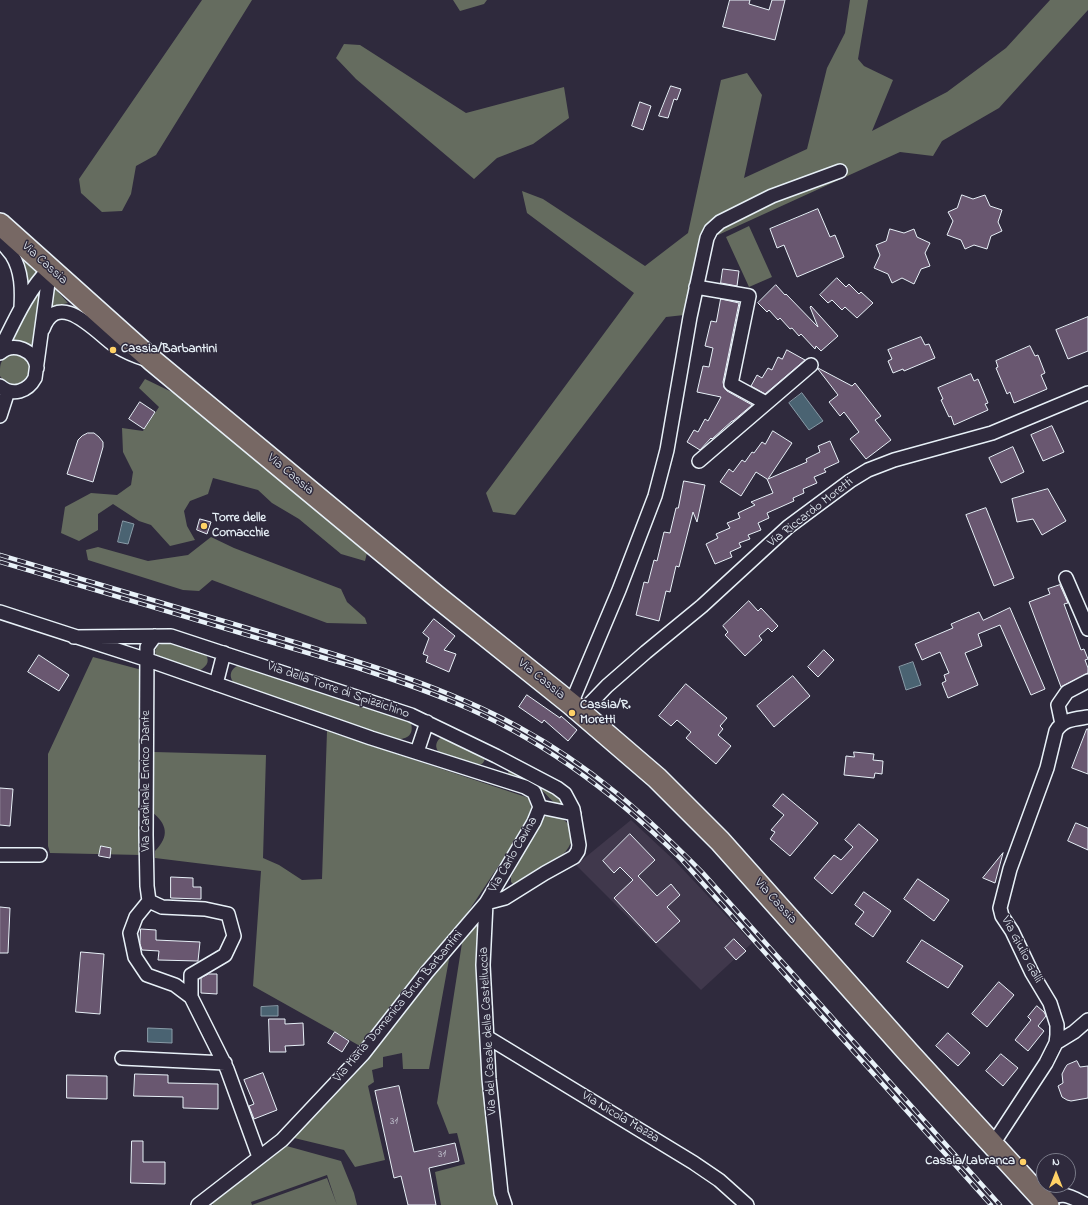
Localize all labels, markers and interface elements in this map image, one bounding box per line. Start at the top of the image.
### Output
street label: Via Cassia [18,239,70,289]
place label: Cassia/Barbantini [121,342,217,358]
marker: Cassia/Barbantini [108,345,118,355]
street label: Via Cassia [263,451,317,499]
street label: Via Riccardo Moretti [765,475,857,551]
place label: Torre delle Cornacchie [212,511,269,542]
marker: Torre delle Cornacchie [199,521,209,531]
street label: Via Cassia [514,656,568,704]
street label: Via della Torre di Spizzichino [265,659,411,723]
place label: Cassia/R. Moretti [580,698,631,729]
marker: Cassia/R. Moretti [567,708,577,718]
street label: Via Cardinale Enrico Dante [139,710,155,852]
street label: Via Carlo Cavina [486,814,542,896]
street label: Via Cassia [750,876,800,928]
street label: Via Giulio Galli [997,914,1045,986]
street label: Via Maria Domenica Brun Barbantini [331,928,467,1086]
street label: Via del Casale della Castelluccia [477,947,501,1115]
street label: Via Nicola Mazza [578,1089,662,1147]
house number: 31 [390,1115,398,1129]
house number: 31 [438,1148,446,1162]
north arrow [1036,1153,1076,1193]
place label: Cassia/Labranca [925,1154,1015,1170]
text: N [1052,1154,1060,1170]
marker: Cassia/Labranca [1018,1157,1028,1167]

